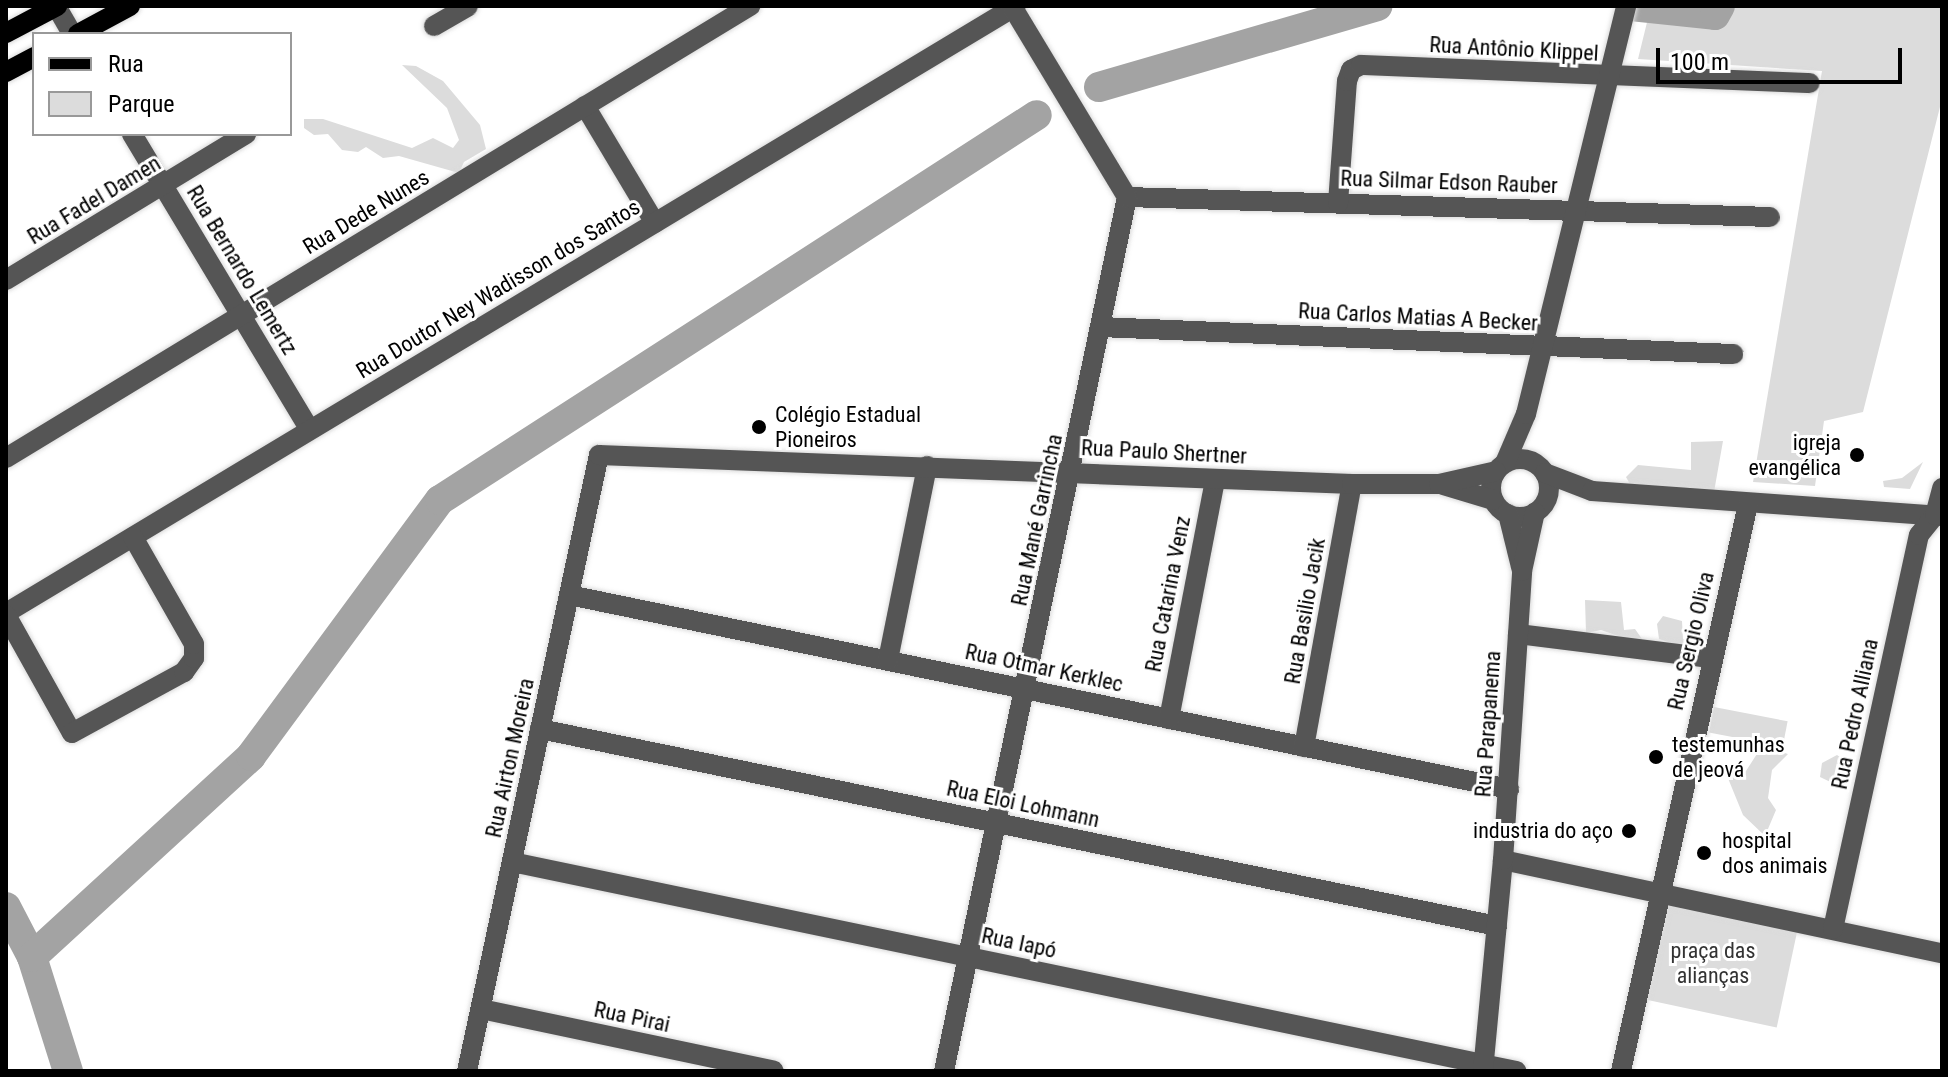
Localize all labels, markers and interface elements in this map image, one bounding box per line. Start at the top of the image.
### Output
street label: Rua Antônio Klippel [1429,31,1599,67]
legend [32,32,292,136]
scale bar [1660,32,1906,82]
text: 100 m [1670,48,1729,76]
text: Rua [108,50,144,78]
text: Parque [108,90,175,118]
street label: Rua Fadel Damen [23,150,165,250]
street label: Rua Dede Nunes [298,164,434,260]
street label: Rua Silmar Edson Rauber [1340,165,1558,199]
street label: Rua Bernardo Lemertz [181,181,303,359]
street label: Rua Doutor Ney Wadisson dos Santos [351,194,645,384]
street label: Rua Carlos Matias A Becker [1297,298,1539,336]
place label: Colégio Estadual Pioneiros [775,401,921,452]
marker: Colégio Estadual Pioneiros [750,418,768,436]
place label: igreja evangélica [1748,429,1841,480]
street label: Rua Mané Garrincha [1006,432,1068,608]
street label: Rua Paulo Shertner [1080,434,1248,470]
marker: igreja evangélica [1848,446,1866,464]
street label: Rua Catarina Venz [1140,514,1196,674]
street label: Rua Basilio Jacik [1279,536,1331,686]
street label: Rua Sergio Oliva [1662,569,1720,713]
street label: Rua Pedro Alliana [1826,636,1884,792]
street label: Rua Otmar Kerklec [963,638,1125,698]
street label: Rua Parapanema [1470,650,1506,798]
street label: Rua Airton Moreira [480,676,540,840]
place label: testemunhas de jeová [1672,731,1785,782]
marker: testemunhas de jeová [1647,748,1665,766]
street label: Rua Eloi Lohmann [944,775,1102,833]
place label: industria do aço [1473,818,1613,844]
marker: industria do aço [1620,822,1638,840]
place label: hospital dos animais [1722,827,1827,878]
marker: hospital dos animais [1693,842,1715,864]
street label: Rua Iapó [979,922,1059,964]
park label: praça das alianças [1671,937,1755,988]
street label: Rua Pirai [592,996,672,1038]

